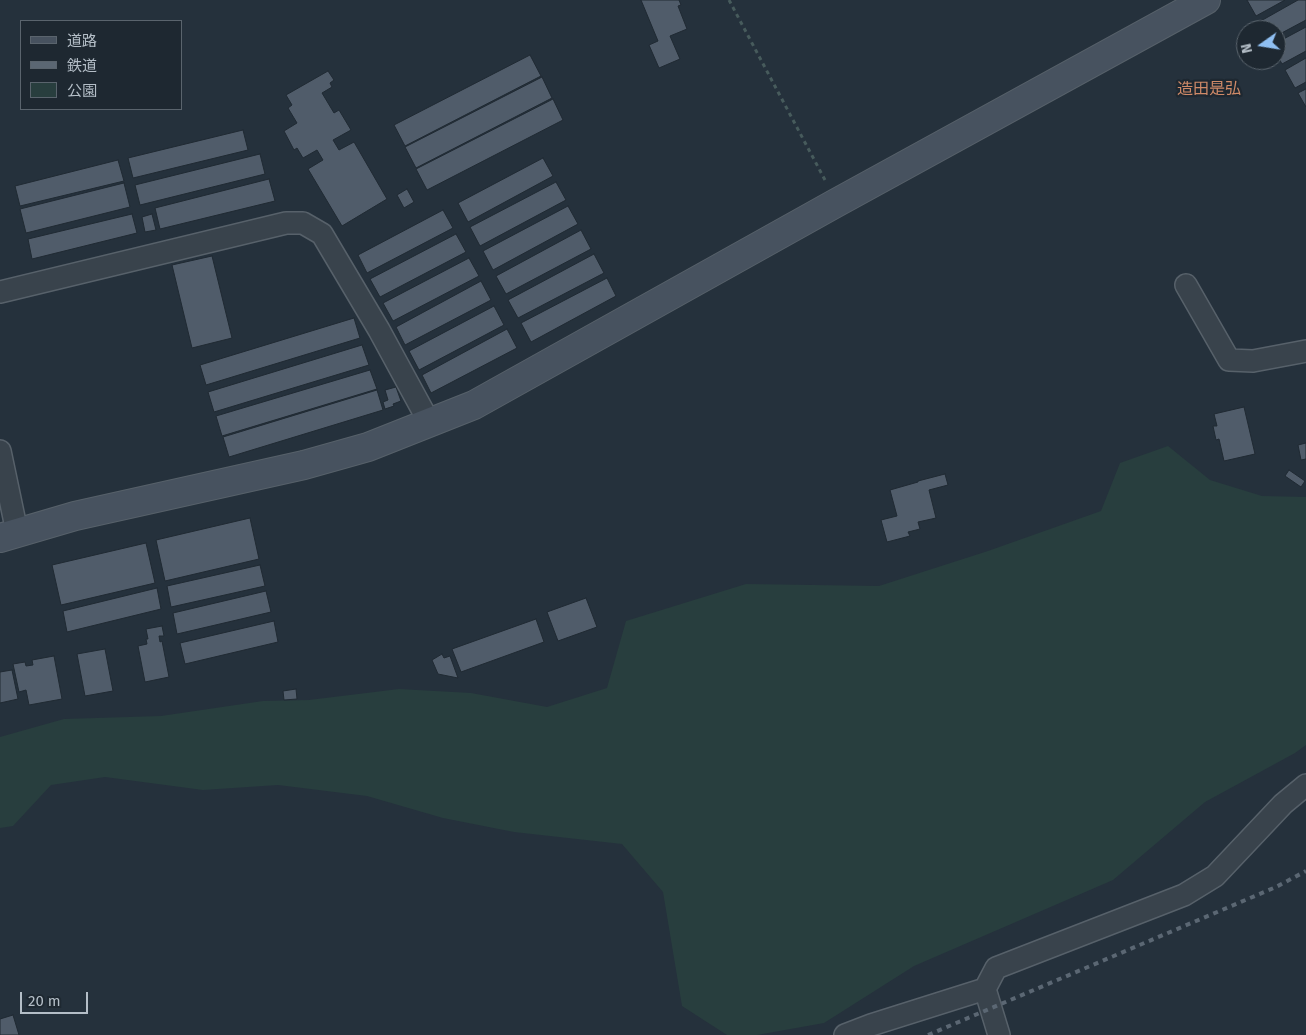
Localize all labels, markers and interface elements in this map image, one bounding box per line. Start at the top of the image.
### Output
legend [20,20,182,110]
north arrow [1236,20,1286,70]
text: 道路 [67,32,97,50]
text: N [1238,42,1256,55]
text: 鉄道 [67,57,97,75]
district label: 造田是弘 [1177,80,1241,100]
text: 公園 [67,82,97,100]
scale bar [22,982,90,1014]
text: 20 m [28,992,61,1010]

